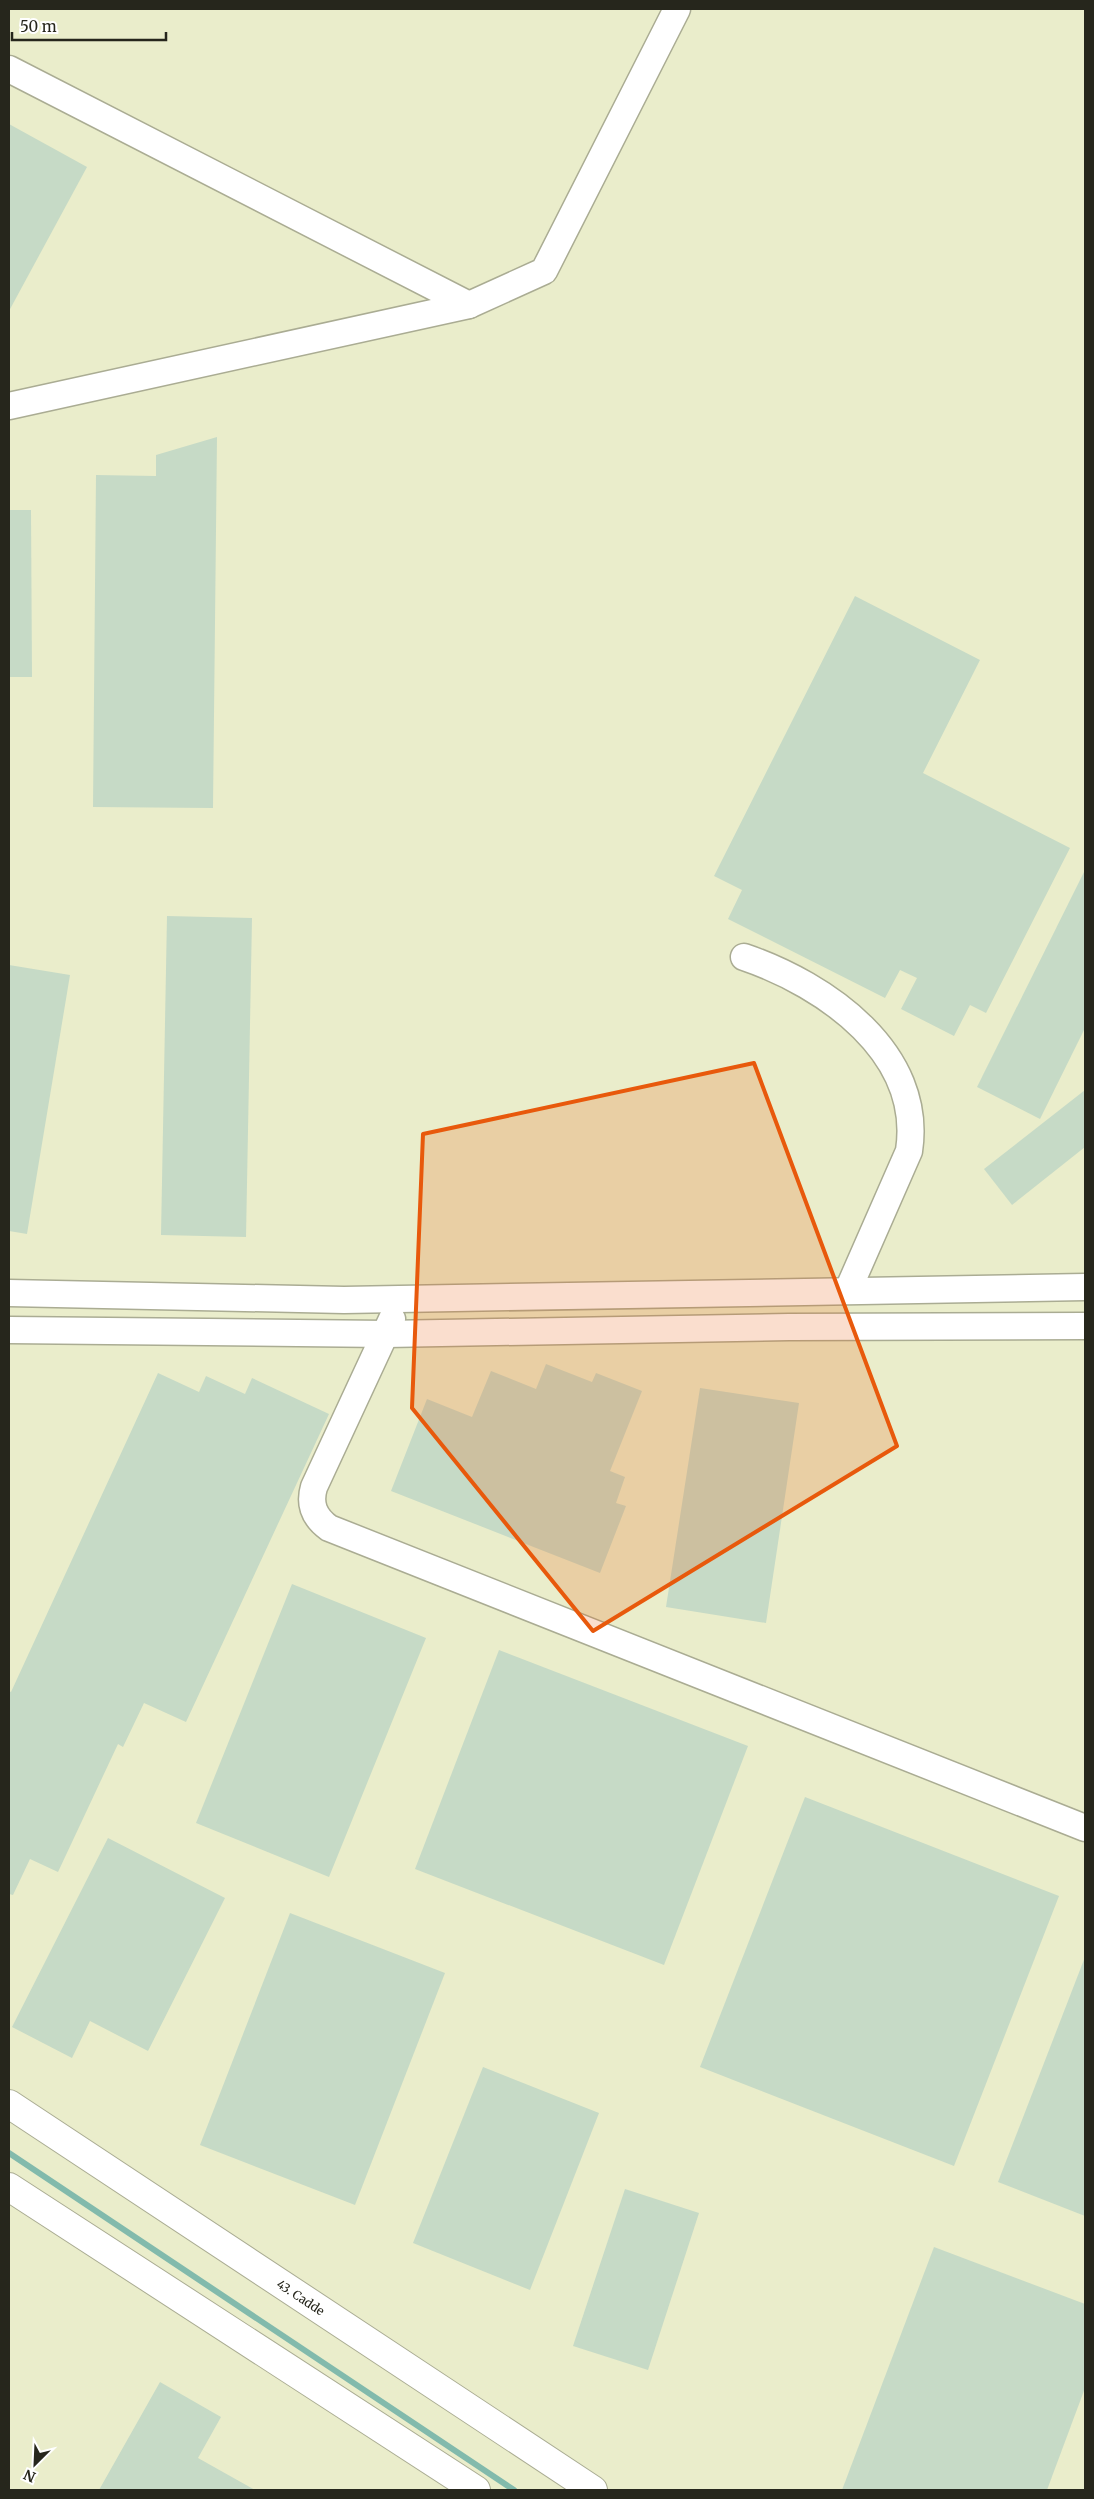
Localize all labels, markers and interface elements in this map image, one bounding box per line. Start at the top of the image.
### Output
scale bar [12,10,166,42]
text: 50 m [20,17,57,36]
street label: 43. Cadde [274,2276,328,2318]
north arrow [10,2439,60,2489]
text: N [21,2465,38,2486]

